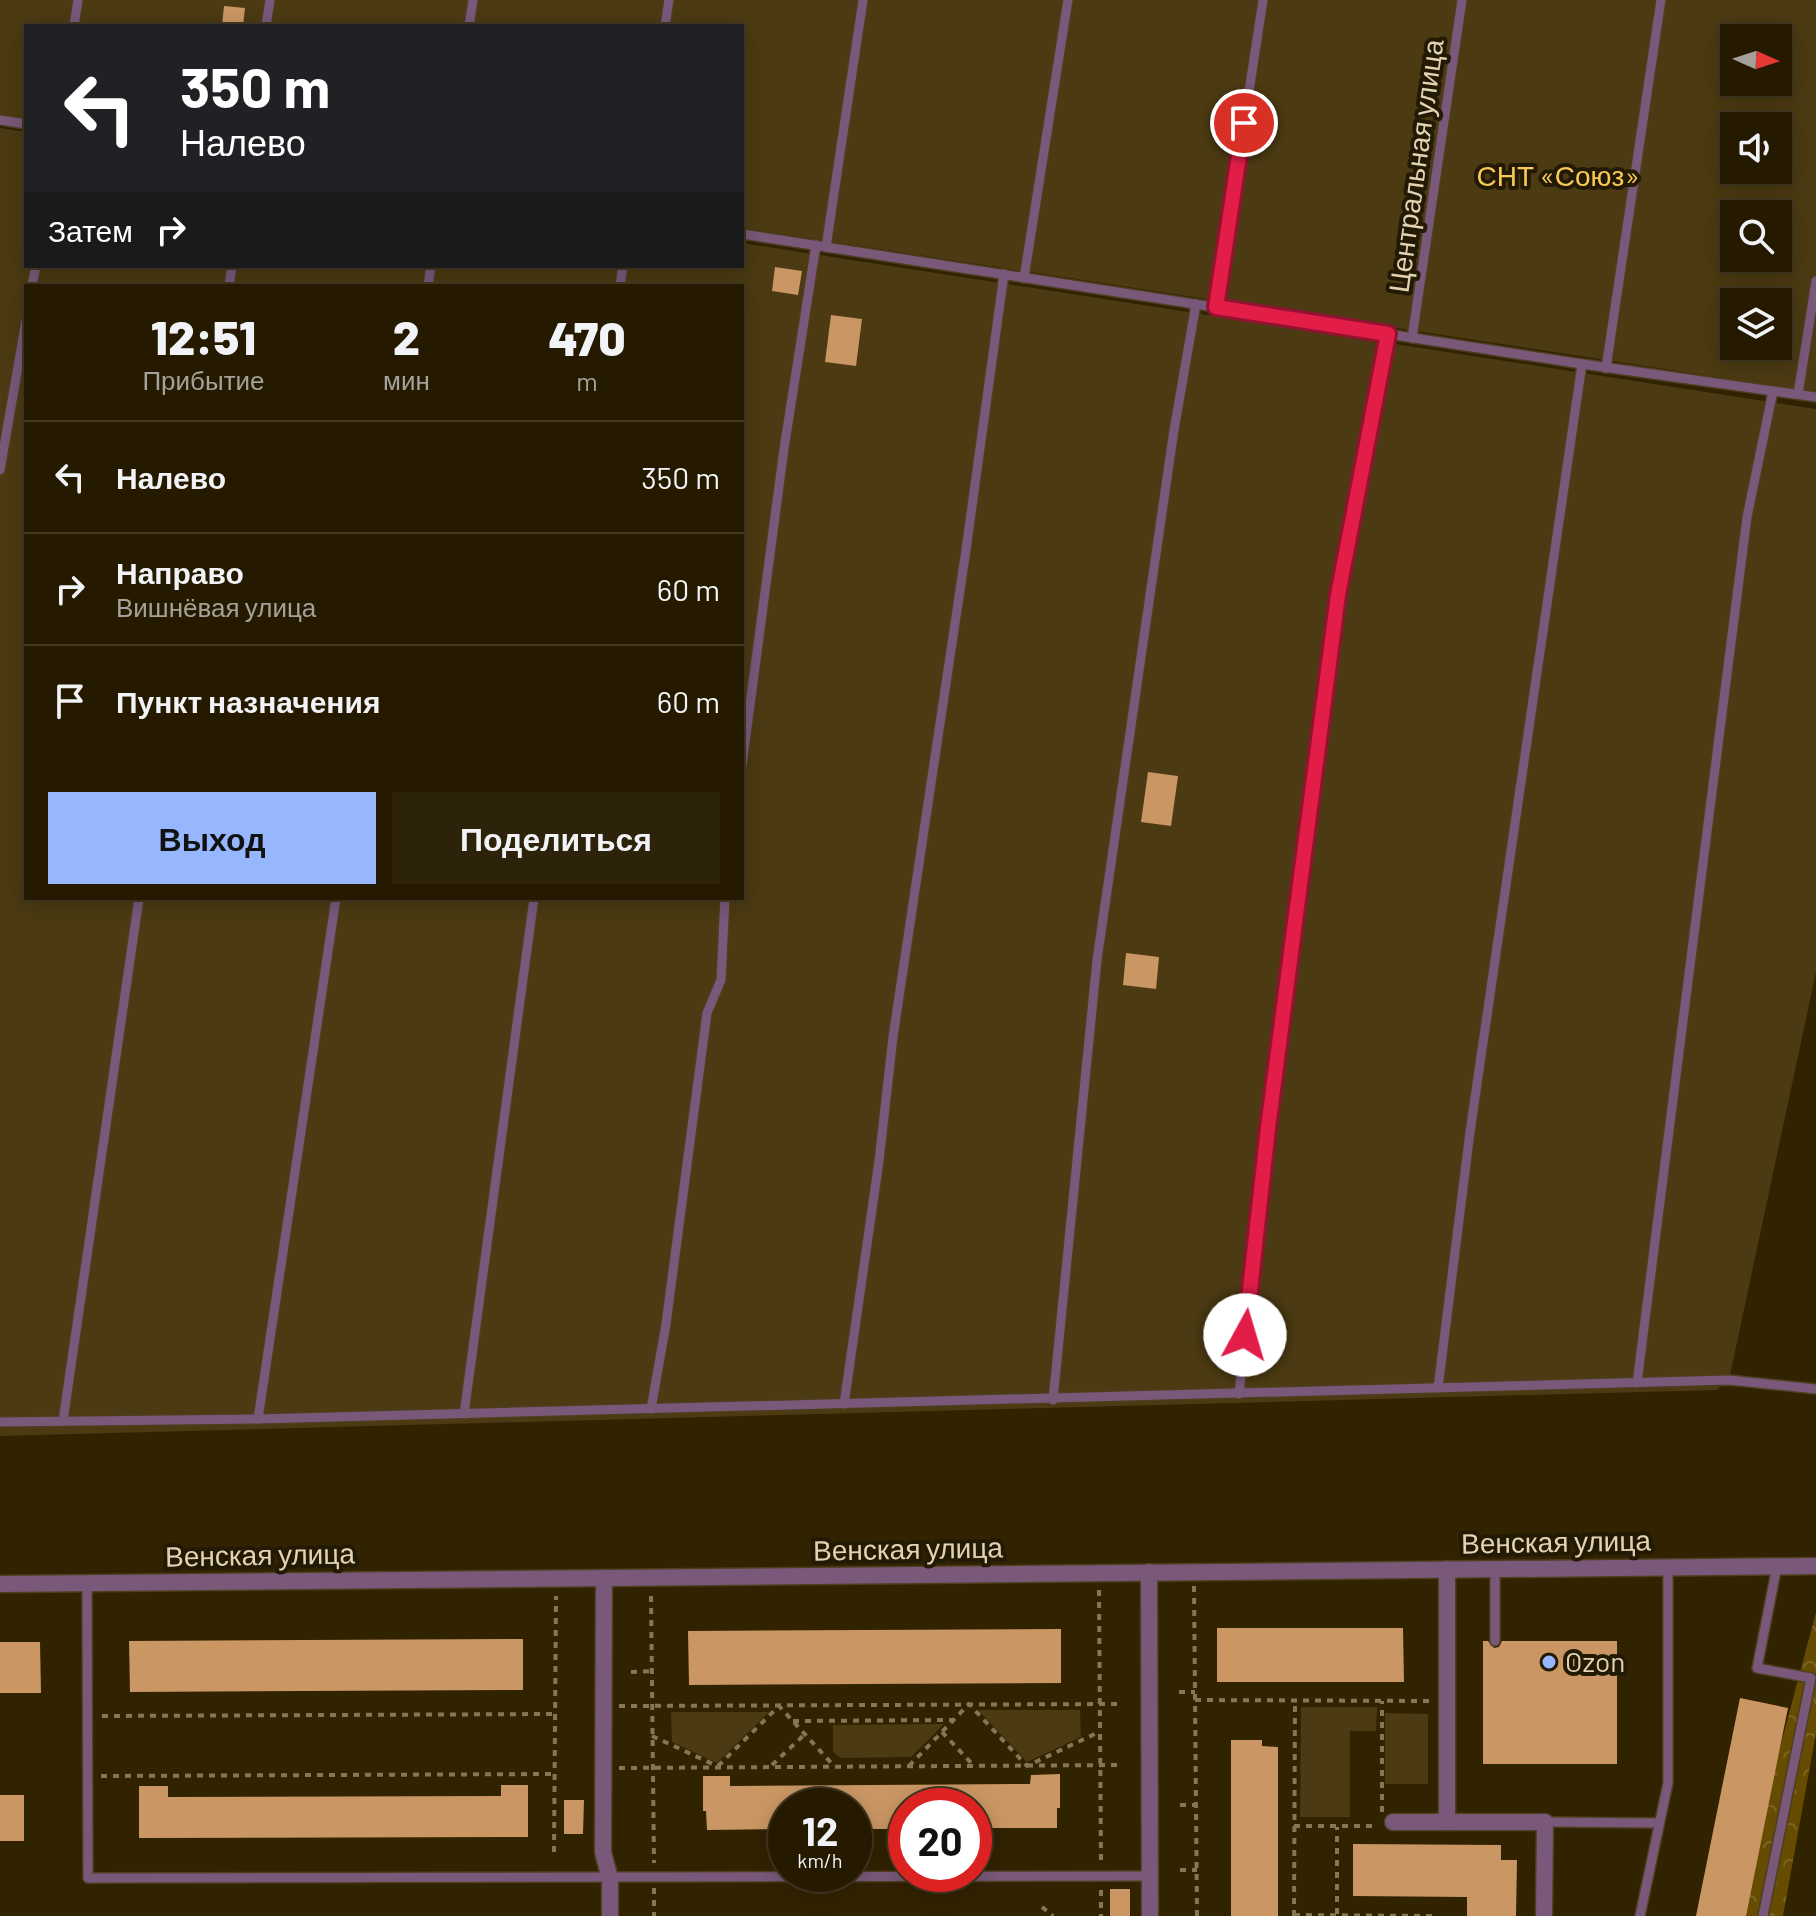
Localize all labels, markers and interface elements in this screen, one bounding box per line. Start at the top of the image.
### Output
north arrow [1720,24,1792,96]
map controls [1720,24,1792,360]
street label: Центральная улица [1380,37,1450,295]
text: 350 m [180,52,330,119]
icon: left [48,56,152,160]
pin [1210,89,1278,157]
icon: arrive [1222,101,1266,145]
button: sound [1720,112,1792,184]
text: Налево [180,120,306,163]
park label: СНТ «Союз» [1476,158,1640,192]
button: search [1720,200,1792,272]
icon: right [149,208,193,252]
text: Затем [48,212,133,248]
button: layers [1720,288,1792,360]
text: 12:51 [151,307,256,365]
text: 2 [393,307,420,365]
text: 470 [548,308,626,366]
text: Прибытие [142,364,265,395]
text: мин [383,364,430,395]
text: m [576,365,598,396]
icon: left [48,455,92,499]
text: Налево [116,459,226,495]
text: 350 m [641,459,720,495]
text: Направо [116,554,244,590]
icon: right [48,567,92,611]
text: 60 m [657,571,720,607]
text: Вишнёвая улица [116,591,316,622]
icon: arrive [48,679,92,723]
text: Пункт назначения [116,683,380,719]
text: 60 m [657,683,720,719]
button: Выход [48,792,376,884]
button: Поделиться [392,792,720,884]
position arrow [1203,1293,1287,1377]
street label: Венская улица [1461,1522,1652,1560]
street label: Венская улица [813,1529,1004,1567]
street label: Венская улица [165,1535,356,1573]
place label: Ozon [1565,1644,1625,1678]
marker: Ozon [1540,1653,1558,1671]
speed limit sign: 20 [888,1788,992,1892]
text: 12 [802,1806,838,1854]
text: km/h [797,1848,843,1872]

